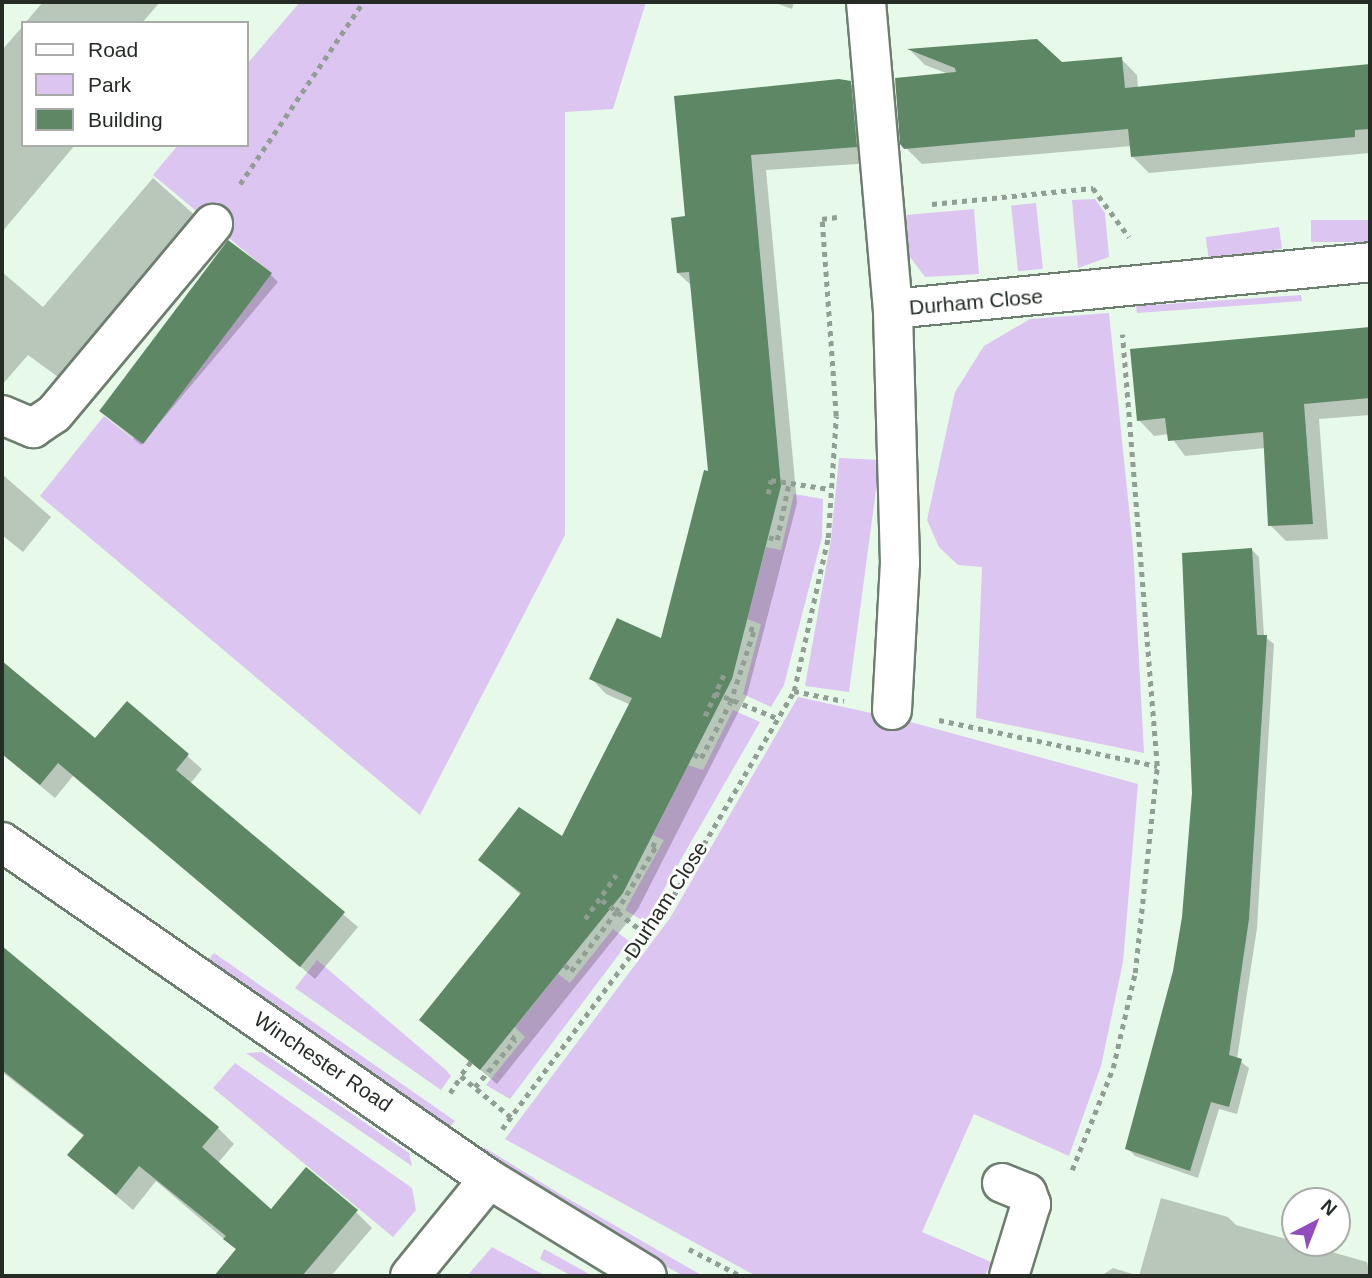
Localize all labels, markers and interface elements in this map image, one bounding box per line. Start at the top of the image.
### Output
legend [21,21,248,147]
text: Road [88,38,138,61]
text: Park [88,73,131,96]
text: Building [88,108,163,131]
street label: Durham Close [908,284,1044,320]
street label: Durham Close [619,837,713,963]
street label: Winchester Road [249,1007,397,1117]
north arrow [1281,1187,1351,1257]
text: N [1317,1195,1341,1220]

